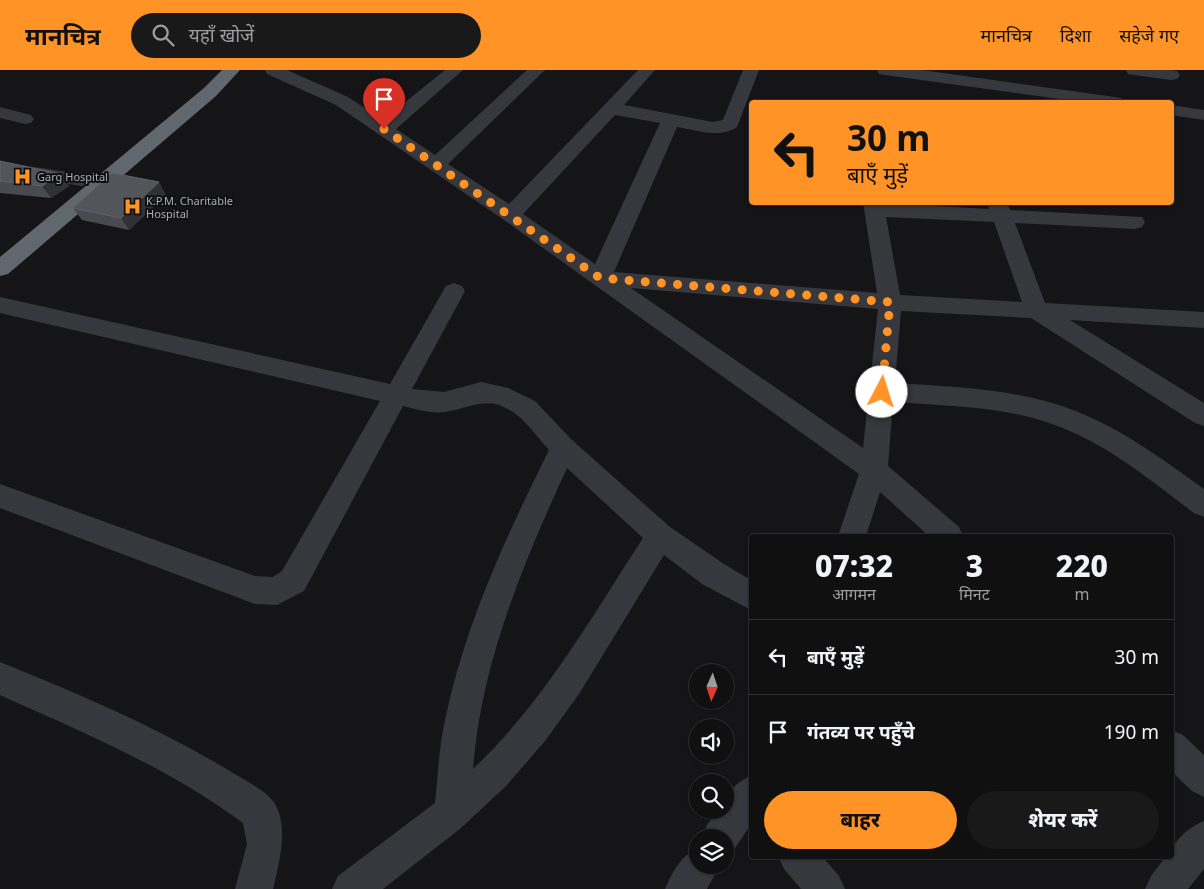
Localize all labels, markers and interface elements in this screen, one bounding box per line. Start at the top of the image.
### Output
search box [131,13,481,58]
text: मानचित्र [25,19,101,52]
icon: search [149,21,177,49]
text: यहाँ खोजें [189,22,254,48]
text: मानचित्र [981,23,1032,47]
text: दिशा [1060,23,1091,47]
text: सहेजे गए [1119,23,1179,47]
pin [363,78,405,129]
icon: arrive [370,85,398,113]
text: 30 m [847,114,930,161]
icon: left [764,120,829,185]
text: बाएँ मुड़ें [847,159,908,189]
hospital icon: Garg Hospital [13,166,33,186]
place label: Garg Hospital [37,169,108,184]
place label: K.P.M. Charitable Hospital [146,193,233,221]
hospital icon: K.P.M. Charitable Hospital [122,196,142,216]
position arrow [855,365,907,417]
text: 07:32 [815,545,893,586]
text: 3 [966,545,983,586]
text: 220 [1056,545,1108,586]
text: आगमन [832,583,876,605]
text: मिनट [959,583,990,605]
text: m [1074,583,1089,605]
icon: left [764,643,792,671]
text: बाएँ मुड़ें [807,644,864,670]
text: 30 m [1115,644,1159,670]
north arrow [689,664,734,709]
map controls [689,664,734,874]
icon: arrive [764,718,792,746]
button: sound [689,719,734,764]
text: गंतव्य पर पहुँचे [807,719,915,745]
text: 190 m [1104,719,1159,745]
button: search [689,774,734,819]
button: बाहर [764,791,957,849]
button: शेयर करें [967,791,1159,849]
button: layers [689,829,734,874]

